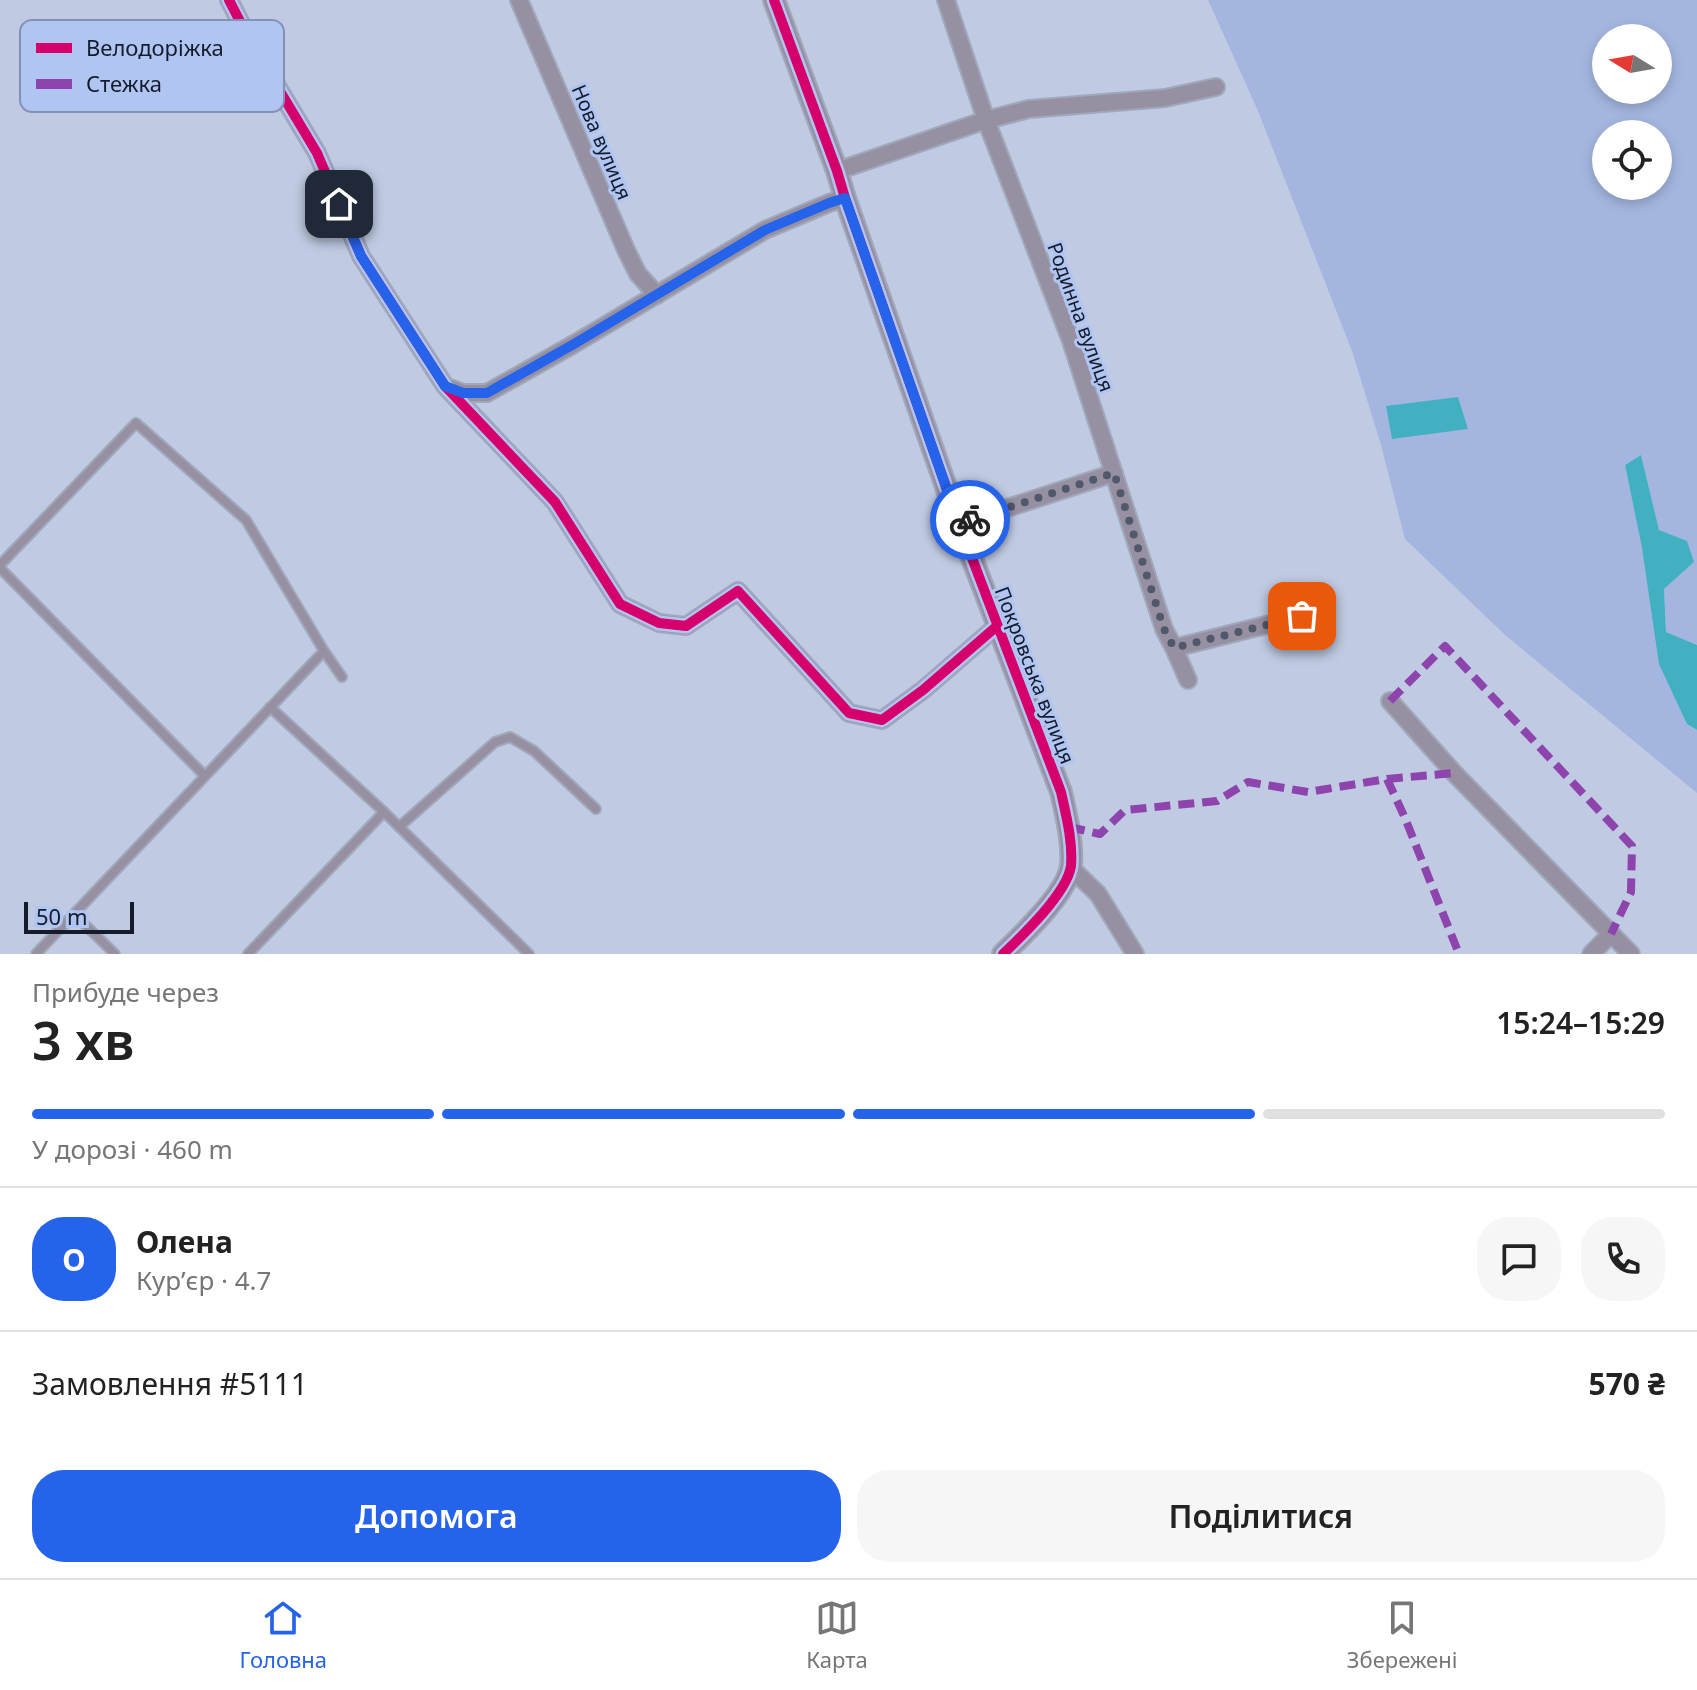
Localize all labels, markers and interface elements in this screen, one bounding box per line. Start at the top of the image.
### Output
legend [20,20,284,112]
north arrow [1592,24,1672,104]
map controls [1592,24,1672,200]
text: Велодоріжка [86,32,224,62]
text: Стежка [86,68,162,98]
street label: Нова вулиця [566,80,638,204]
button: locate [1592,120,1672,200]
pin [305,170,373,238]
icon: home [317,182,361,226]
street label: Родинна вулиця [1041,239,1121,395]
courier [930,480,1010,560]
icon: bike [948,498,992,542]
street label: Покровська вулиця [989,582,1081,768]
pin [1268,582,1336,650]
icon: bag [1280,594,1324,638]
scale bar [24,898,134,934]
text: 50 m [36,901,87,931]
text: Прибуде через [32,974,219,1010]
text: 15:24–15:29 [1496,1002,1665,1043]
text: 3 хв [32,1004,134,1075]
text: У дорозі · 460 m [32,1131,233,1167]
button: chat [1477,1217,1561,1301]
button: phone [1581,1217,1665,1301]
text: Олена [136,1221,233,1262]
text: О [62,1239,86,1280]
text: Кур’єр · 4.7 [136,1262,271,1298]
text: Замовлення #5111 [32,1363,308,1404]
text: 570 ₴ [1589,1363,1665,1404]
button: Допомога [32,1470,841,1562]
button: Поділитися [857,1470,1665,1562]
tab: Головна [240,1596,327,1674]
tab: Карта [806,1596,868,1674]
tab: Збережені [1347,1596,1457,1674]

